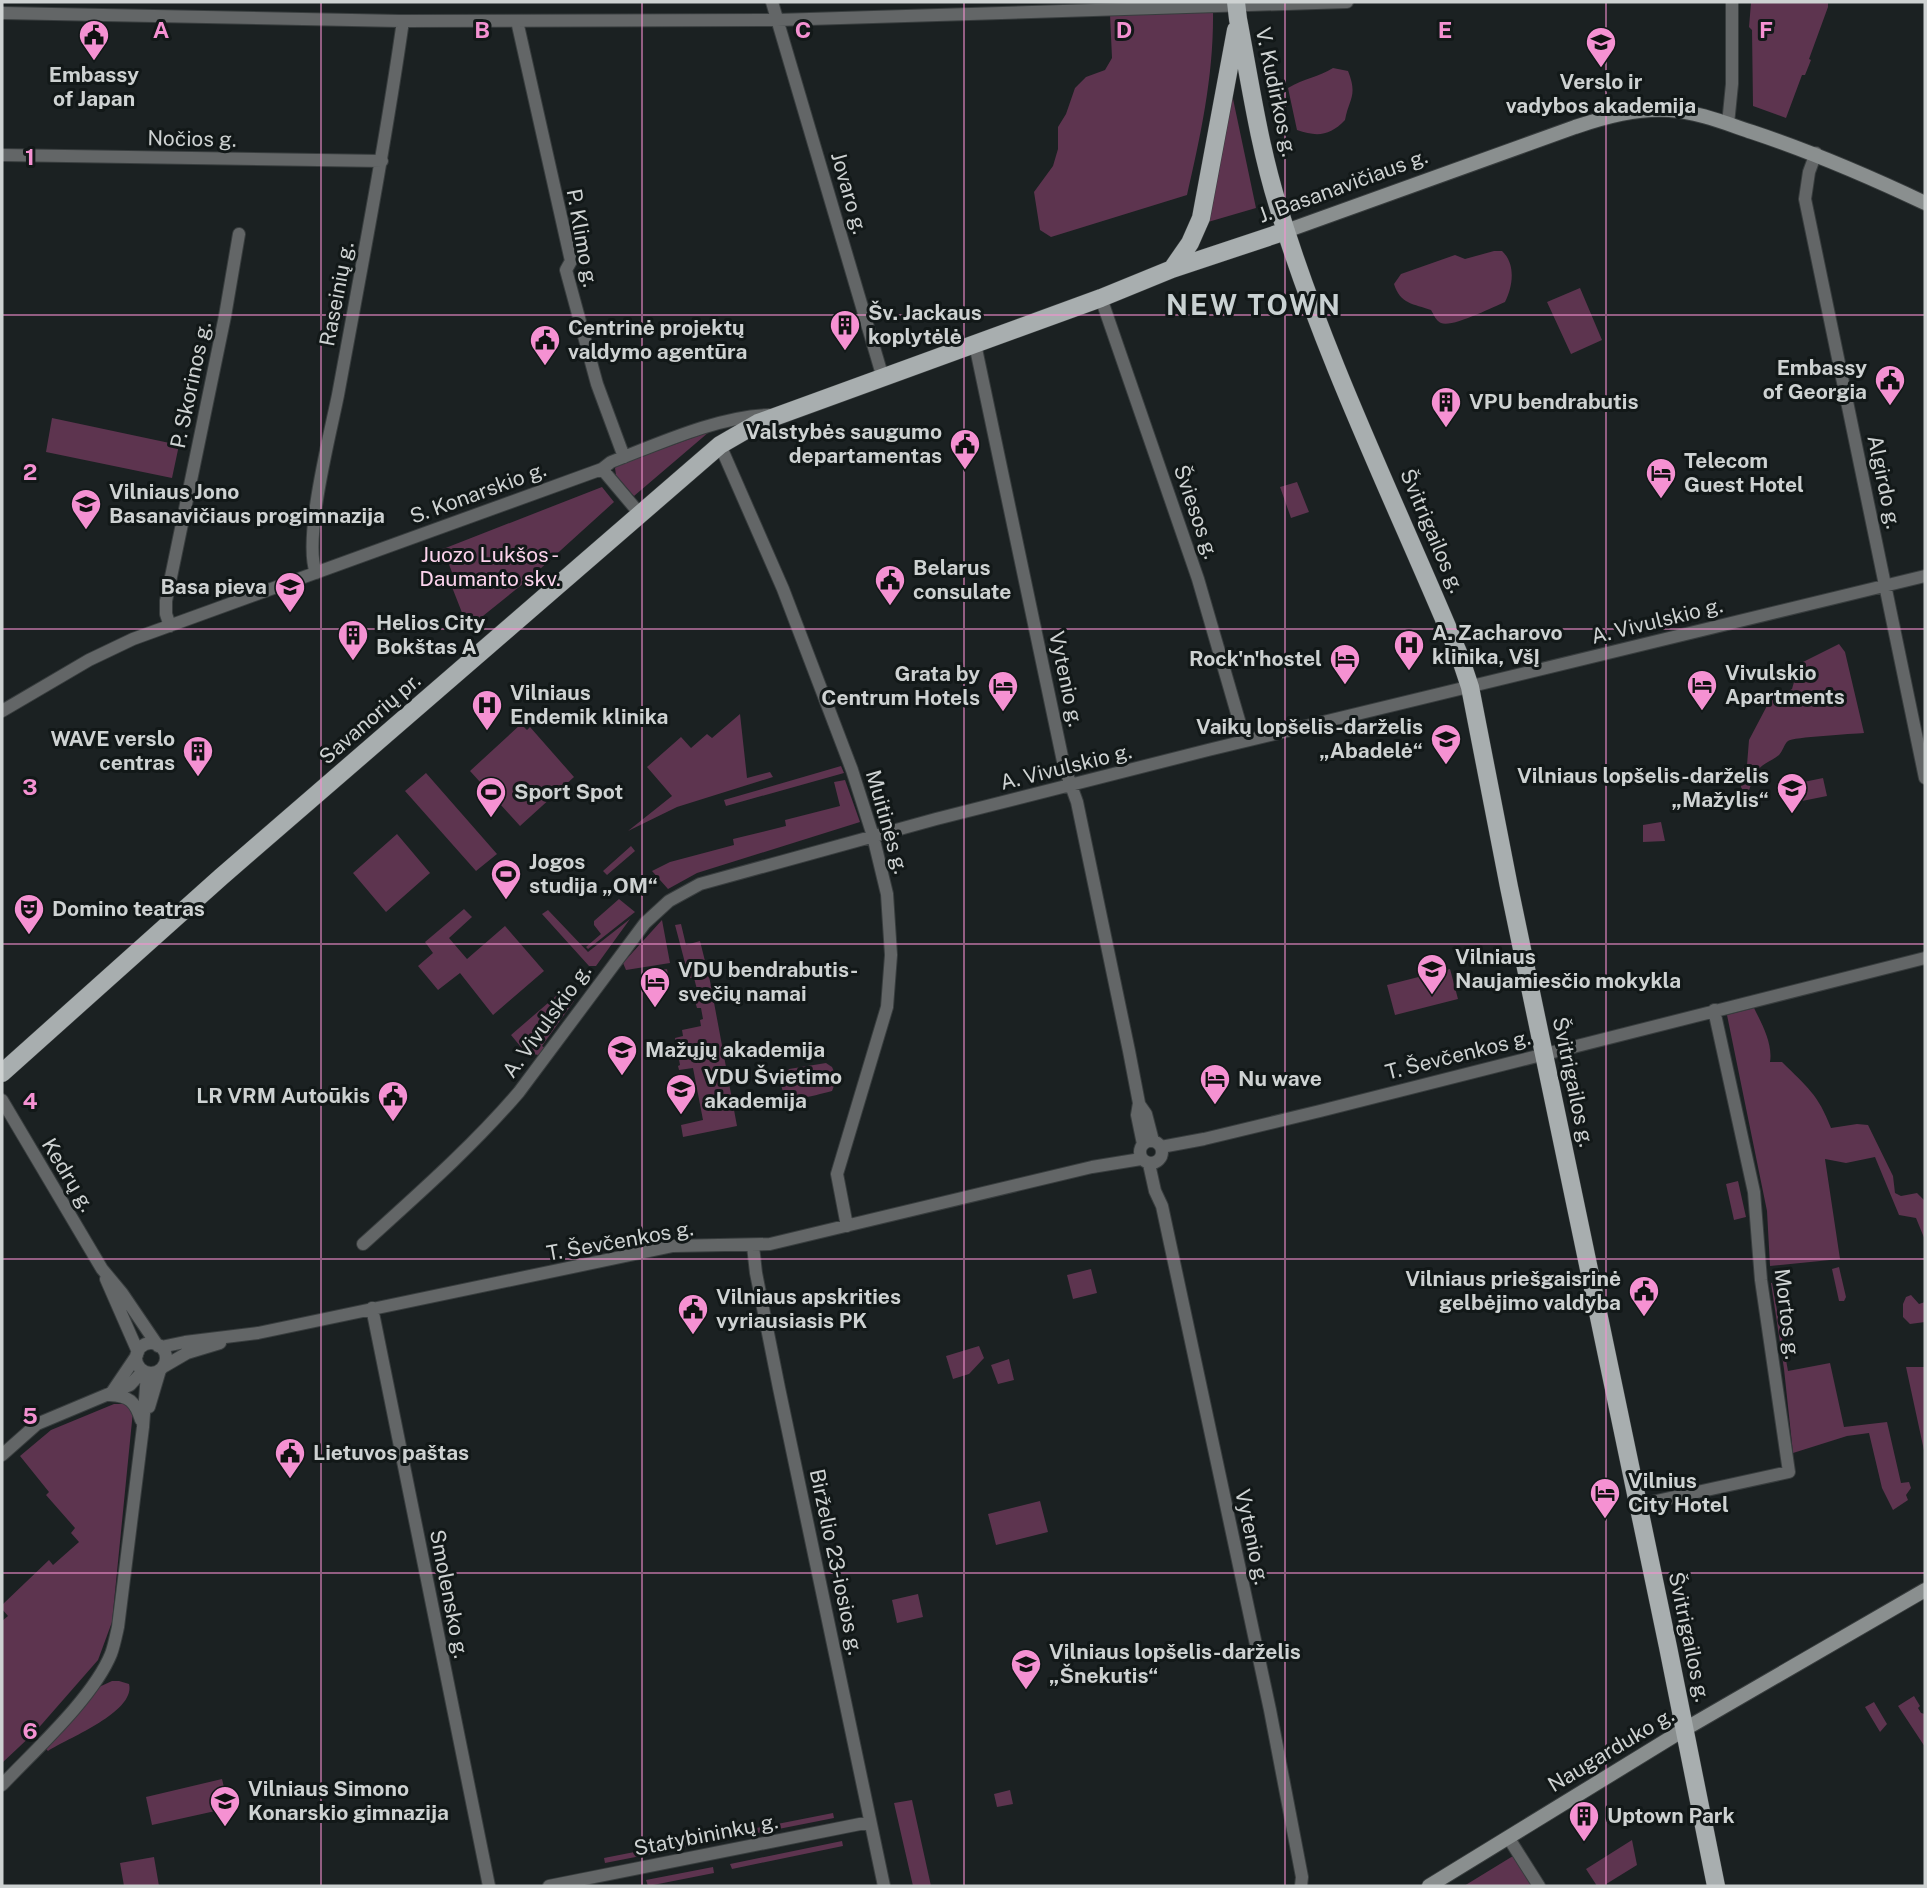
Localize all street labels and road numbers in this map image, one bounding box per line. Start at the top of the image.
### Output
street label: V. Kudirkos g. [1251,25,1302,159]
street label: Nočios g. [147,125,237,152]
street label: J. Basanavičiaus g. [1255,143,1431,228]
street label: Jovaro g. [826,149,873,237]
street label: P. Klimo g. [562,187,603,289]
street label: Raseinių g. [314,240,359,348]
street label: P. Skorinos g. [165,319,216,451]
street label: Algirdo g. [1862,433,1907,531]
street label: S. Konarskio g. [406,456,549,529]
street label: Šviesos g. [1169,462,1224,562]
street label: Švitrigailos g. [1395,465,1470,597]
street label: A. Vivulskio g. [1588,592,1725,649]
street label: Vytenio g. [1044,629,1089,729]
street label: Savanorių pr. [314,668,425,769]
street label: A. Vivulskio g. [997,738,1134,795]
street label: Muitinės g. [861,767,914,877]
street label: A. Vivulskio g. [497,959,596,1083]
street label: Švitrigailos g. [1548,1015,1599,1149]
street label: T. Ševčenkos g. [1383,1024,1533,1085]
street label: Kedrų g. [37,1133,100,1216]
street label: T. Ševčenkos g. [545,1215,695,1266]
street label: Mortos g. [1770,1267,1805,1361]
street label: Birželio 23-iosios g. [805,1466,868,1657]
street label: Vytenio g. [1230,1487,1275,1587]
street label: Smolensko g. [425,1528,474,1660]
street label: Švitrigailos g. [1664,1570,1715,1704]
street label: Naugarduko g. [1543,1702,1678,1797]
street label: Statybininkų g. [632,1808,780,1861]

